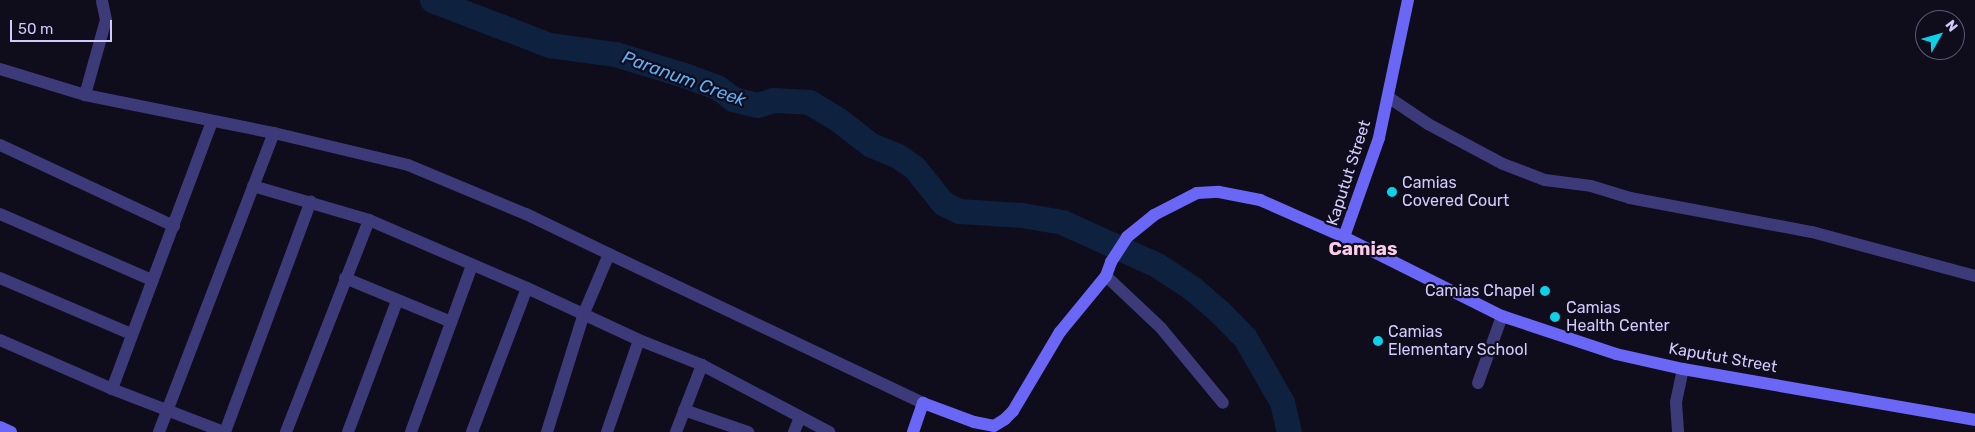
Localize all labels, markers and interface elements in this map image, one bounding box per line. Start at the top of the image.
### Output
scale bar [12,10,115,42]
north arrow [1915,10,1965,60]
text: N [1942,17,1961,35]
text: 50 m [18,20,53,38]
water label: Paranum Creek [619,47,749,111]
street label: Kaputut Street [1323,118,1375,228]
place label: Camias Covered Court [1402,173,1509,211]
marker: Camias Covered Court [1386,186,1398,198]
district label: Camias [1328,238,1398,260]
place label: Camias Chapel [1425,281,1535,301]
marker: Camias Chapel [1539,285,1551,297]
place label: Camias Health Center [1566,298,1670,336]
marker: Camias Health Center [1548,310,1562,324]
place label: Camias Elementary School [1388,322,1528,360]
marker: Camias Elementary School [1372,335,1384,347]
street label: Kaputut Street [1667,339,1779,377]

